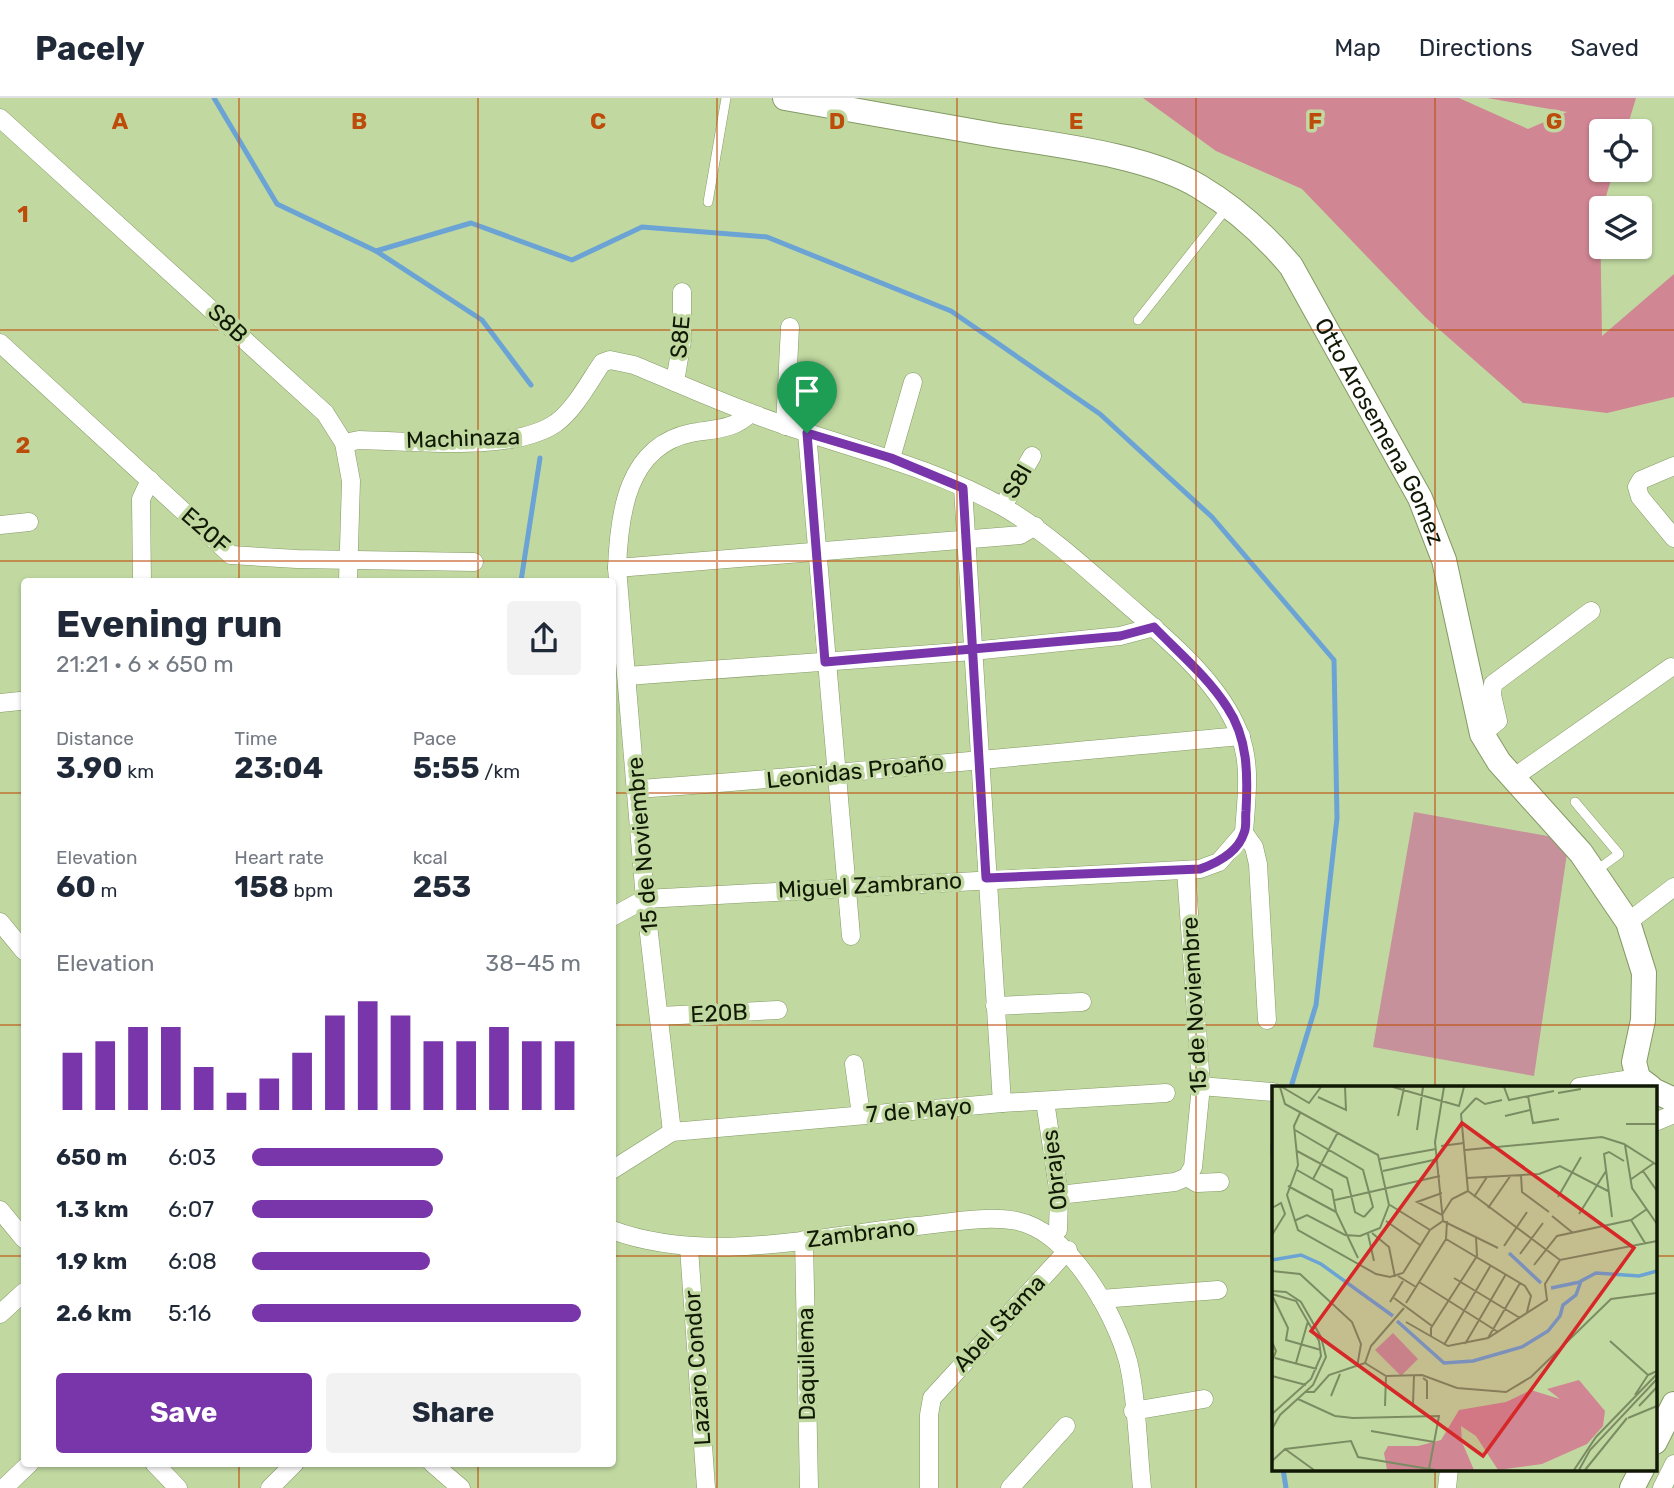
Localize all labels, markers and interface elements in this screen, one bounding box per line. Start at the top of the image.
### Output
text: Pacely [35,29,145,68]
text: Map [1334,34,1381,62]
text: Directions [1419,34,1532,62]
text: Saved [1570,34,1639,62]
text: A [112,107,129,135]
text: B [351,107,367,135]
text: C [590,107,606,135]
text: D [829,107,845,135]
text: E [1069,107,1083,135]
text: F [1308,107,1322,135]
text: G [1546,107,1562,135]
map controls [1589,119,1652,259]
button: locate [1589,119,1652,182]
button: layers [1589,196,1652,259]
text: 1 [17,200,29,228]
street label: S8B [202,298,254,348]
street label: Otto Arosemena Gomez [1309,313,1451,549]
street label: S8E [664,314,696,360]
pin [777,361,837,433]
icon: arrive [788,372,826,410]
street label: Machinaza [405,422,521,454]
text: 2 [16,431,30,459]
street label: S8I [996,459,1038,503]
street label: E20F [176,501,236,559]
text: Evening run [56,601,282,647]
button: share [507,601,581,675]
text: 21:21 · 6 × 650 m [56,650,234,678]
text: Distance [56,727,134,750]
text: Time [234,727,277,750]
text: Pace [413,727,456,750]
street label: Leonidas Proaño [765,748,945,794]
text: 3.90 [56,750,123,786]
text: 23:04 [234,750,323,786]
text: 5:55 [413,750,480,786]
street label: 15 de Noviembre [620,756,664,934]
text: km [123,760,154,783]
text: /km [480,760,520,783]
text: Elevation [56,846,137,869]
text: Heart rate [234,846,324,869]
text: kcal [413,846,448,869]
street label: Miguel Zambrano [777,866,963,904]
text: 60 [56,869,96,905]
text: 158 [234,869,289,905]
text: 253 [413,869,471,905]
text: m [96,879,117,902]
text: bpm [289,879,333,902]
street label: 15 de Noviembre [1175,916,1213,1094]
text: Elevation [56,949,155,977]
text: 38–45 m [485,949,581,977]
street label: E20B [690,998,748,1028]
inset map [1272,1086,1656,1470]
street label: 7 de Mayo [865,1091,973,1129]
street label: Obrajes [1035,1128,1073,1212]
text: 650 m [56,1143,127,1171]
text: 6:03 [168,1143,216,1171]
text: 1.3 km [56,1195,129,1223]
text: 6:07 [168,1195,214,1223]
street label: Zambrano [805,1212,917,1254]
text: 1.9 km [56,1247,127,1275]
text: 6:08 [168,1247,217,1275]
street label: Abel Stama [947,1269,1051,1377]
street label: Lazaro Condor [678,1289,716,1447]
text: 2.6 km [56,1299,132,1327]
text: 5:16 [168,1299,211,1327]
street label: Daquilema [791,1307,821,1421]
button: Save [56,1373,312,1453]
button: Share [326,1373,581,1453]

